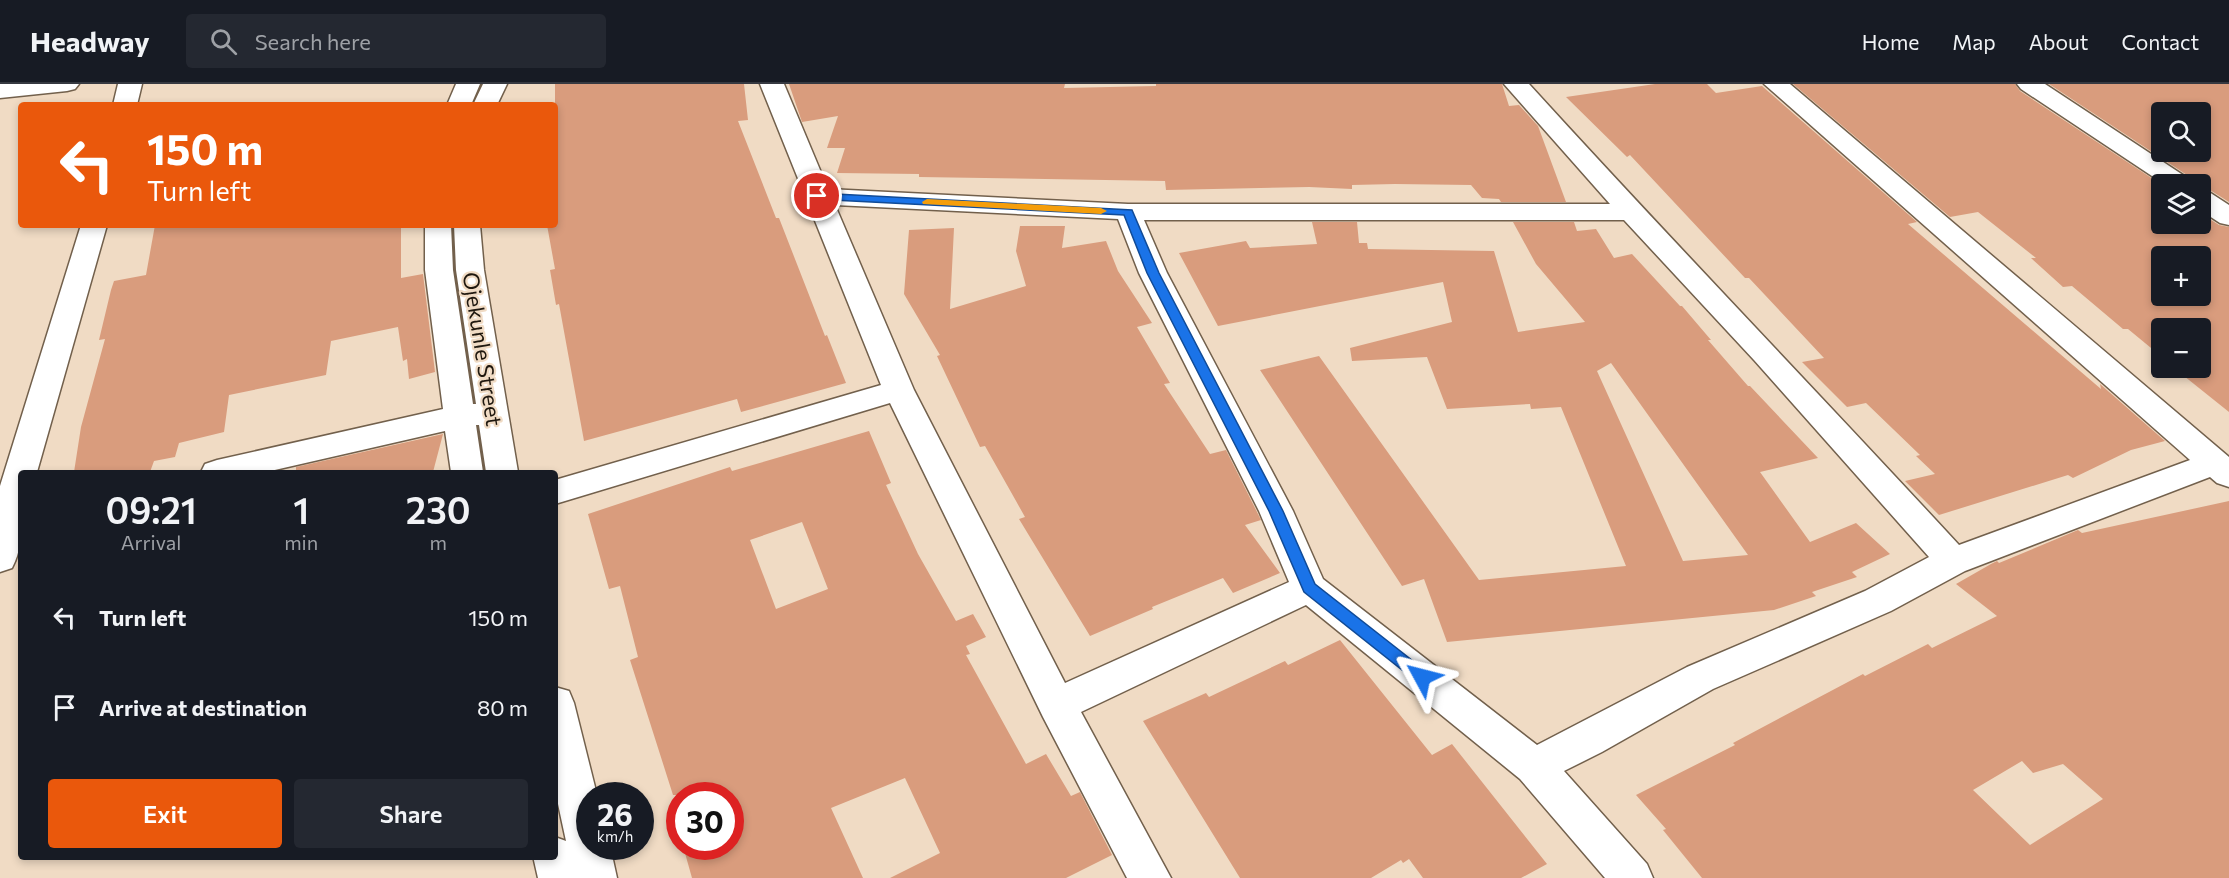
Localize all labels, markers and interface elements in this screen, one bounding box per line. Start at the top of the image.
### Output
search box [186,14,606,68]
text: Headway [30,24,150,58]
icon: search [207,25,240,58]
text: Search here [255,28,371,55]
text: Home [1862,29,1919,54]
text: Map [1952,29,1996,54]
text: About [2029,29,2088,54]
text: Contact [2121,29,2199,54]
map controls [2151,102,2211,378]
button: search [2151,102,2211,162]
text: 150 m [147,122,263,174]
icon: left [48,126,126,204]
pin [791,170,842,221]
text: Turn left [147,174,251,207]
button: layers [2151,174,2211,234]
icon: arrive [800,179,833,212]
button: + [2151,246,2211,306]
street label: Ojekunle Street [457,270,509,428]
button: − [2151,318,2211,378]
text: 09:21 [105,487,197,531]
text: 1 [293,487,309,531]
text: 230 [406,487,471,531]
text: Arrival [121,530,181,554]
text: min [284,530,318,554]
text: m [429,530,447,554]
icon: left [48,601,81,634]
text: Turn left [99,604,186,631]
text: 150 m [468,604,528,631]
position arrow [1390,645,1454,709]
icon: arrive [48,691,81,724]
text: Arrive at destination [99,694,307,721]
text: 80 m [477,694,528,721]
button: Exit [48,779,282,848]
button: Share [294,779,528,848]
speed limit sign: 30 [666,782,744,860]
text: 26 [597,795,633,832]
text: km/h [597,827,633,845]

